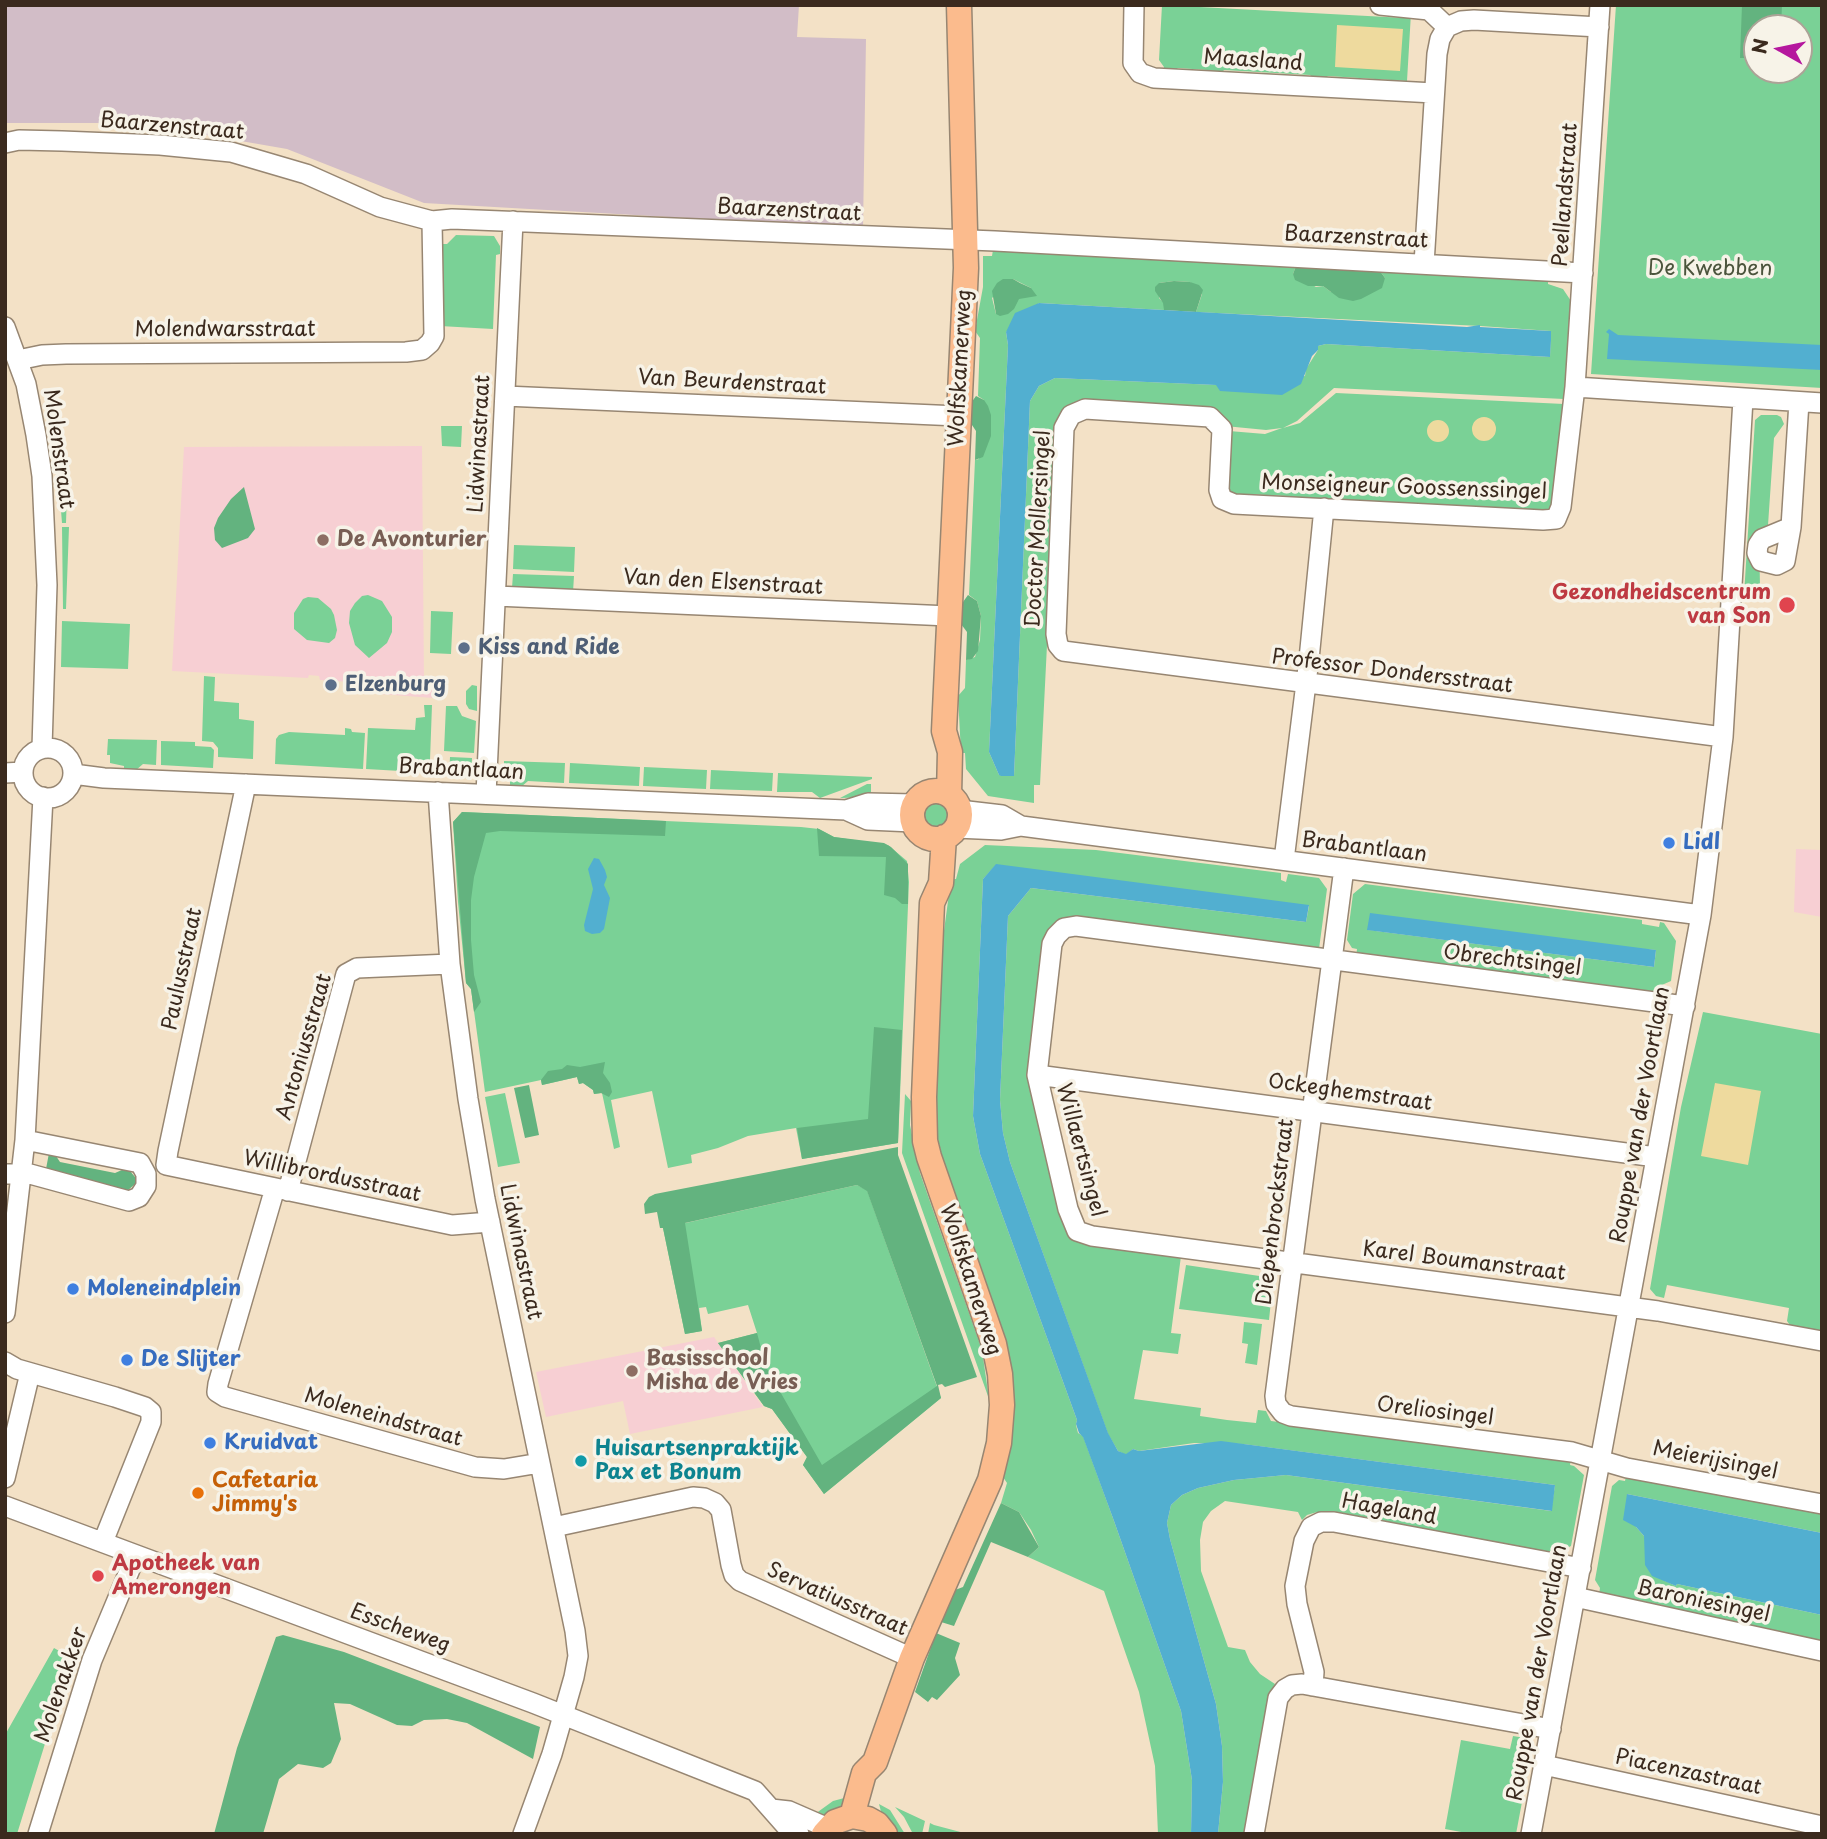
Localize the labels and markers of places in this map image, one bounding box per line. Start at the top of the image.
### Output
place label: De Avonturier [337,527,487,553]
marker: De Avonturier [315,532,331,548]
place label: Gezondheidscentrum van Son [1552,580,1771,630]
marker: Gezondheidscentrum van Son [1777,595,1797,615]
place label: Kiss and Ride [478,635,620,661]
marker: Kiss and Ride [456,640,472,656]
place label: Elzenburg [345,672,446,698]
marker: Elzenburg [323,677,339,693]
place label: Lidl [1683,830,1720,856]
marker: Lidl [1661,835,1677,851]
place label: Moleneindplein [87,1276,241,1302]
marker: Moleneindplein [65,1281,81,1297]
place label: Basisschool Misha de Vries [646,1346,798,1396]
place label: De Slijter [141,1347,241,1373]
marker: De Slijter [119,1352,135,1368]
marker: Basisschool Misha de Vries [624,1363,640,1379]
place label: Kruidvat [224,1430,318,1456]
marker: Kruidvat [202,1435,218,1451]
place label: Huisartsenpraktijk Pax et Bonum [595,1436,799,1486]
marker: Huisartsenpraktijk Pax et Bonum [573,1453,589,1469]
place label: Cafetaria Jimmy's [212,1468,318,1518]
marker: Cafetaria Jimmy's [190,1485,206,1501]
place label: Apotheek van Amerongen [112,1551,260,1601]
marker: Apotheek van Amerongen [90,1568,106,1584]

